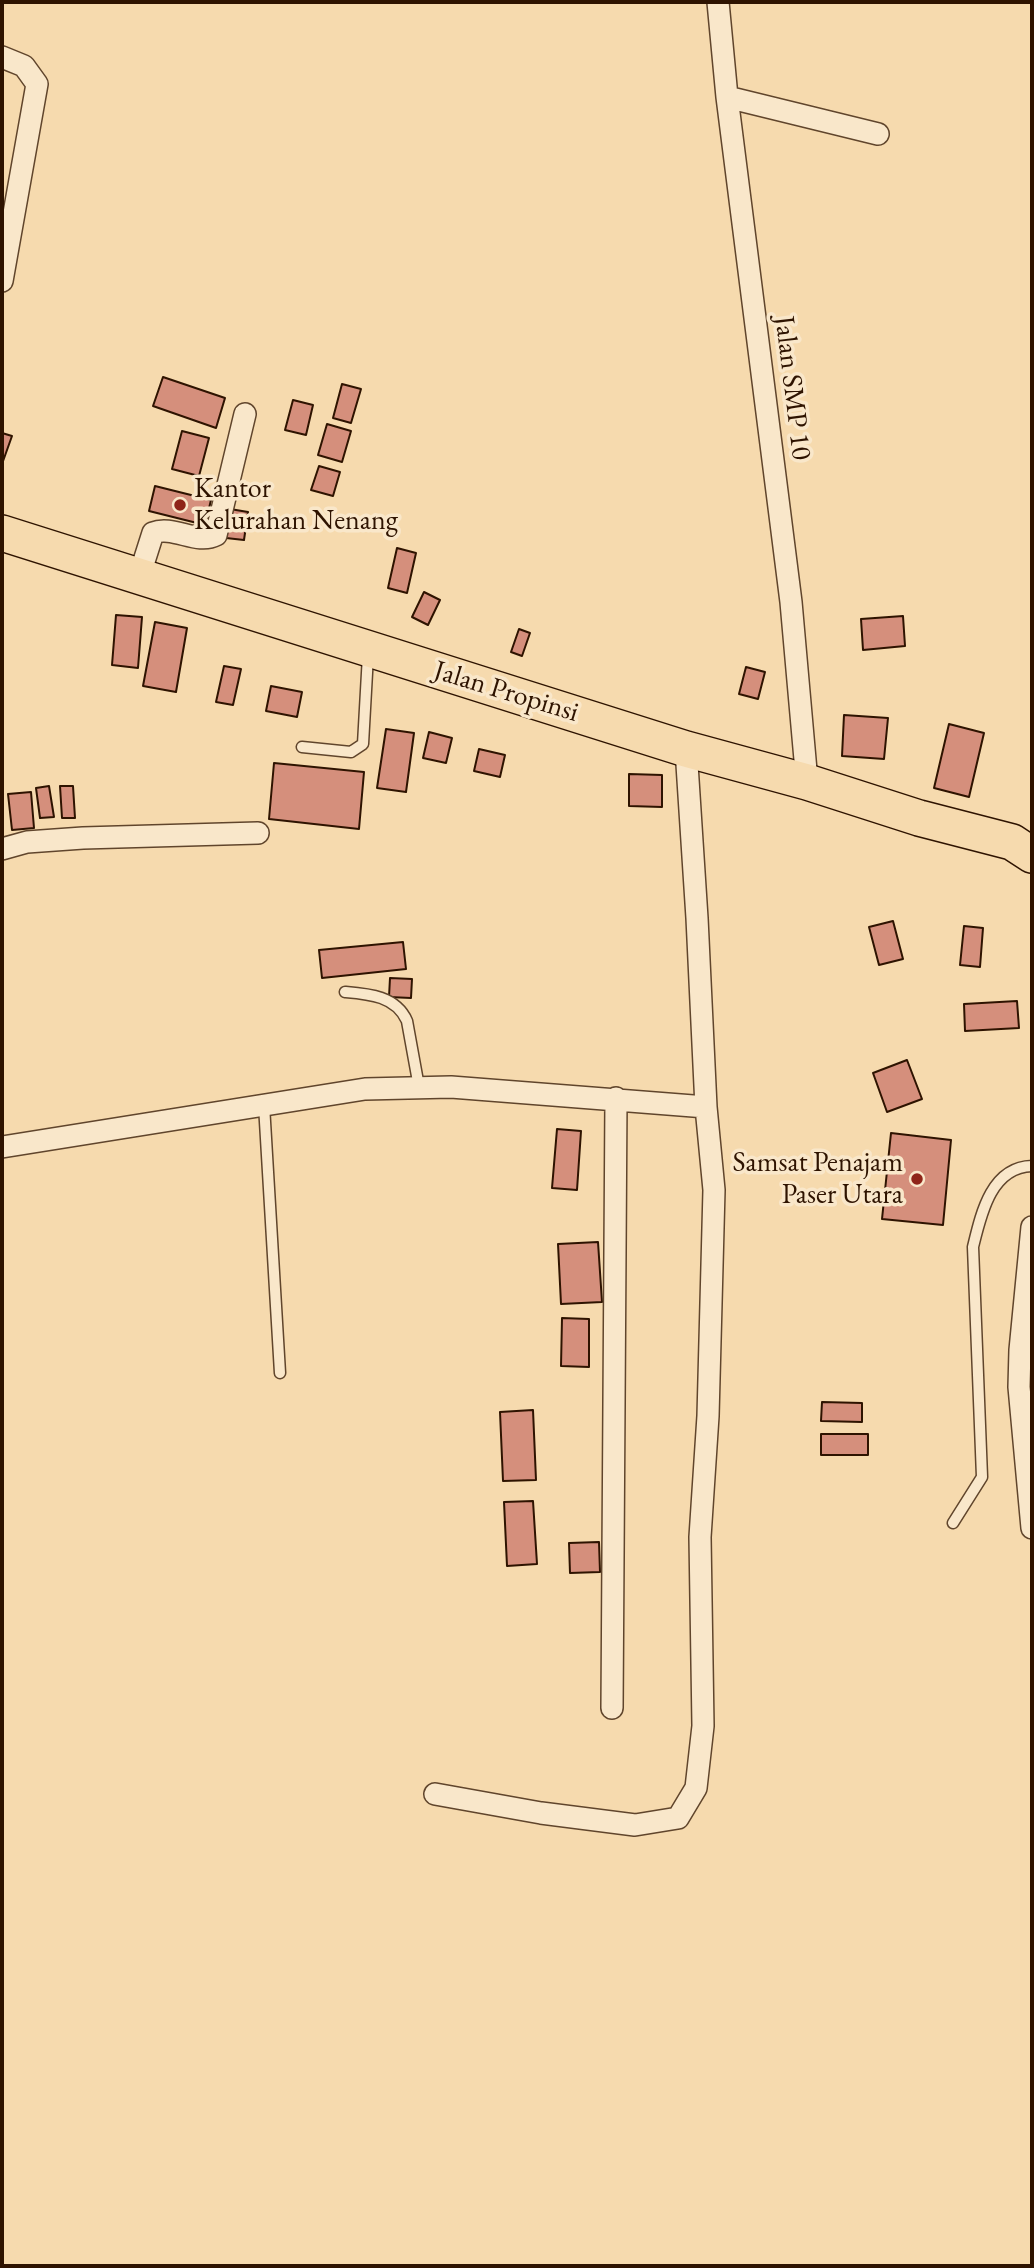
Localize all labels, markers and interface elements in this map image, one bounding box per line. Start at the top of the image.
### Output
street label: Jalan SMP 10 [766,314,818,462]
place label: Kantor Kelurahan Nenang [194,472,398,538]
marker: Kantor Kelurahan Nenang [172,497,188,513]
street label: Jalan Propinsi [430,654,582,730]
place label: Samsat Penajam Paser Utara [732,1146,903,1212]
marker: Samsat Penajam Paser Utara [909,1171,925,1187]

